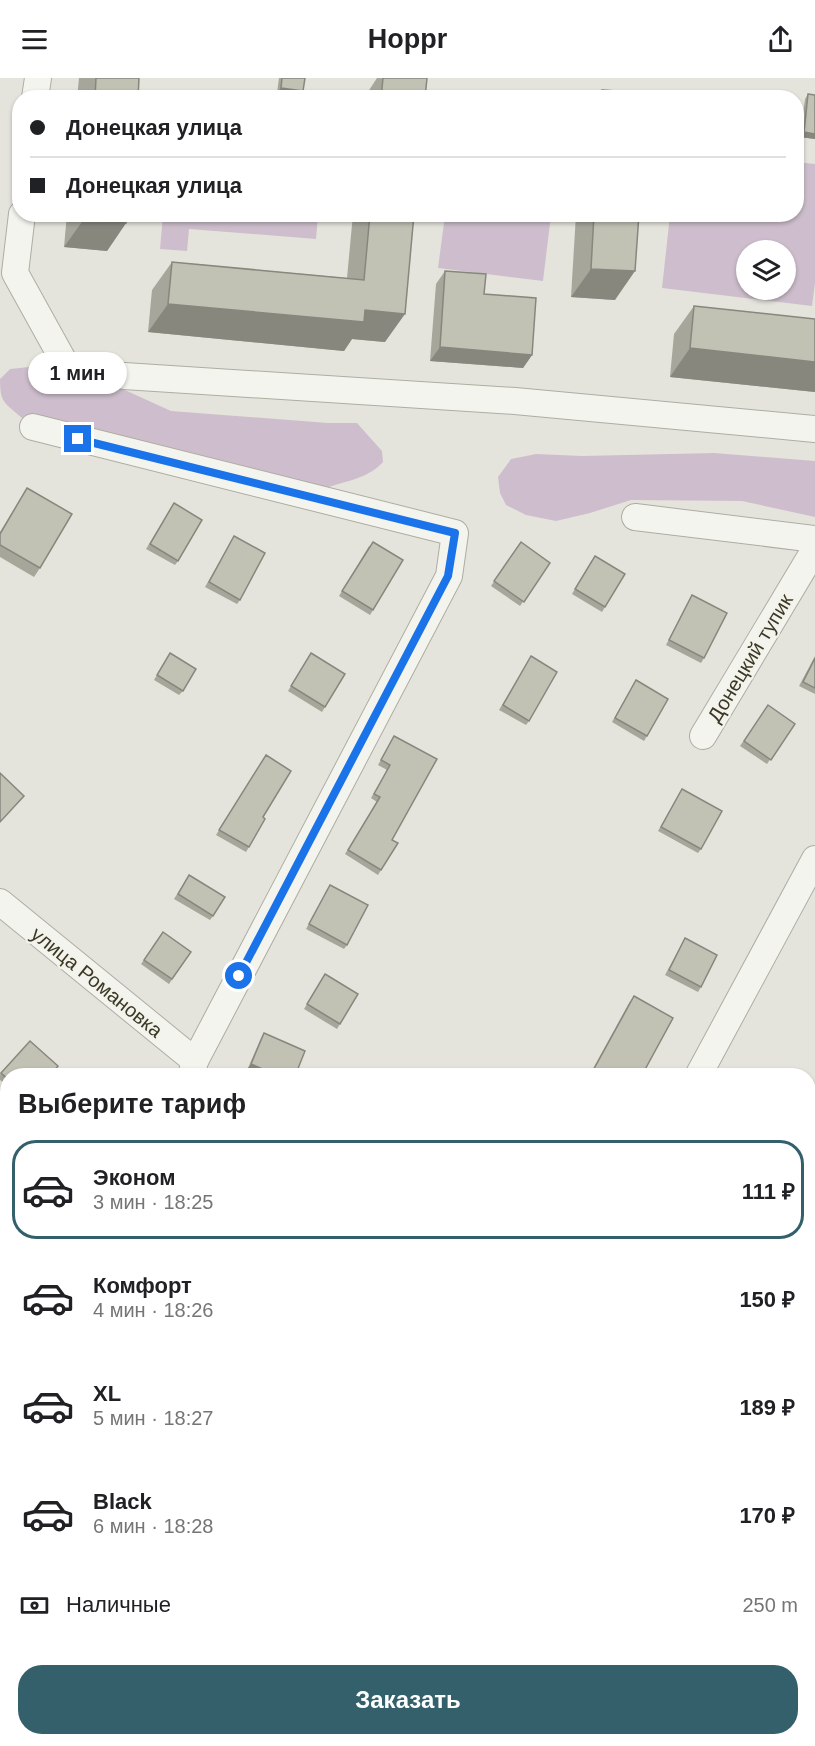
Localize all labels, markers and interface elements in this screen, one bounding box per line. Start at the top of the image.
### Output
icon: menu [18,23,51,56]
icon: share [764,23,797,56]
text: Hoppr [368,24,447,54]
text: Донецкая улица [66,115,242,140]
text: Донецкая улица [66,173,242,198]
map controls [736,240,796,300]
button: layers [736,240,796,300]
callout: 1 мин [28,352,128,394]
text: 1 мин [50,362,105,384]
route end [64,425,91,452]
street label: Донецкий тупик [703,590,797,726]
street label: улица Романовка [27,922,168,1042]
route start [225,962,252,989]
text: Выберите тариф [18,1089,246,1119]
icon: car [21,1163,75,1217]
text: Эконом [93,1165,176,1190]
text: 111 ₽ [742,1179,795,1204]
text: 3 мин · 18:25 [93,1191,213,1213]
icon: car [21,1271,75,1325]
text: Комфорт [93,1273,192,1298]
text: 150 ₽ [739,1287,795,1312]
text: 4 мин · 18:26 [93,1299,213,1321]
icon: car [21,1379,75,1433]
text: XL [93,1381,121,1406]
text: 189 ₽ [739,1395,795,1420]
text: 5 мин · 18:27 [93,1407,213,1429]
icon: car [21,1487,75,1541]
text: Black [93,1489,152,1514]
text: 170 ₽ [739,1503,795,1528]
text: 6 мин · 18:28 [93,1515,213,1537]
icon: cash [18,1589,51,1622]
text: Наличные [66,1592,171,1617]
text: 250 m [742,1594,798,1616]
button: Заказать [18,1665,798,1734]

